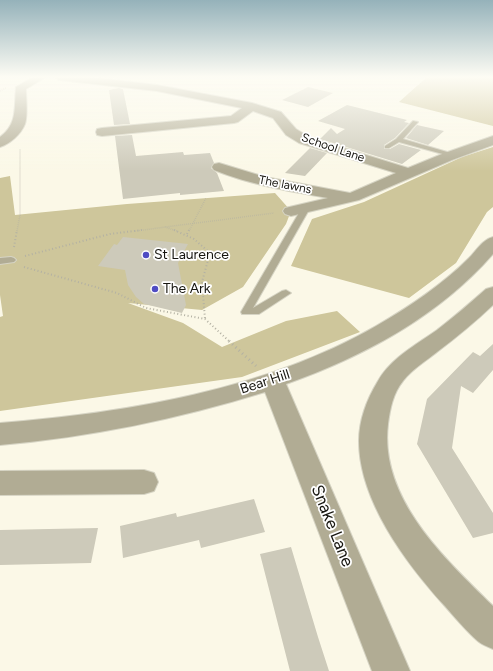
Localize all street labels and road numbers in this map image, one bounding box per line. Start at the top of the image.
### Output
street label: School Lane [300,130,366,166]
street label: The lawns [258,173,312,197]
street label: Bear Hill [238,366,292,398]
street label: Snake Lane [306,482,358,570]

